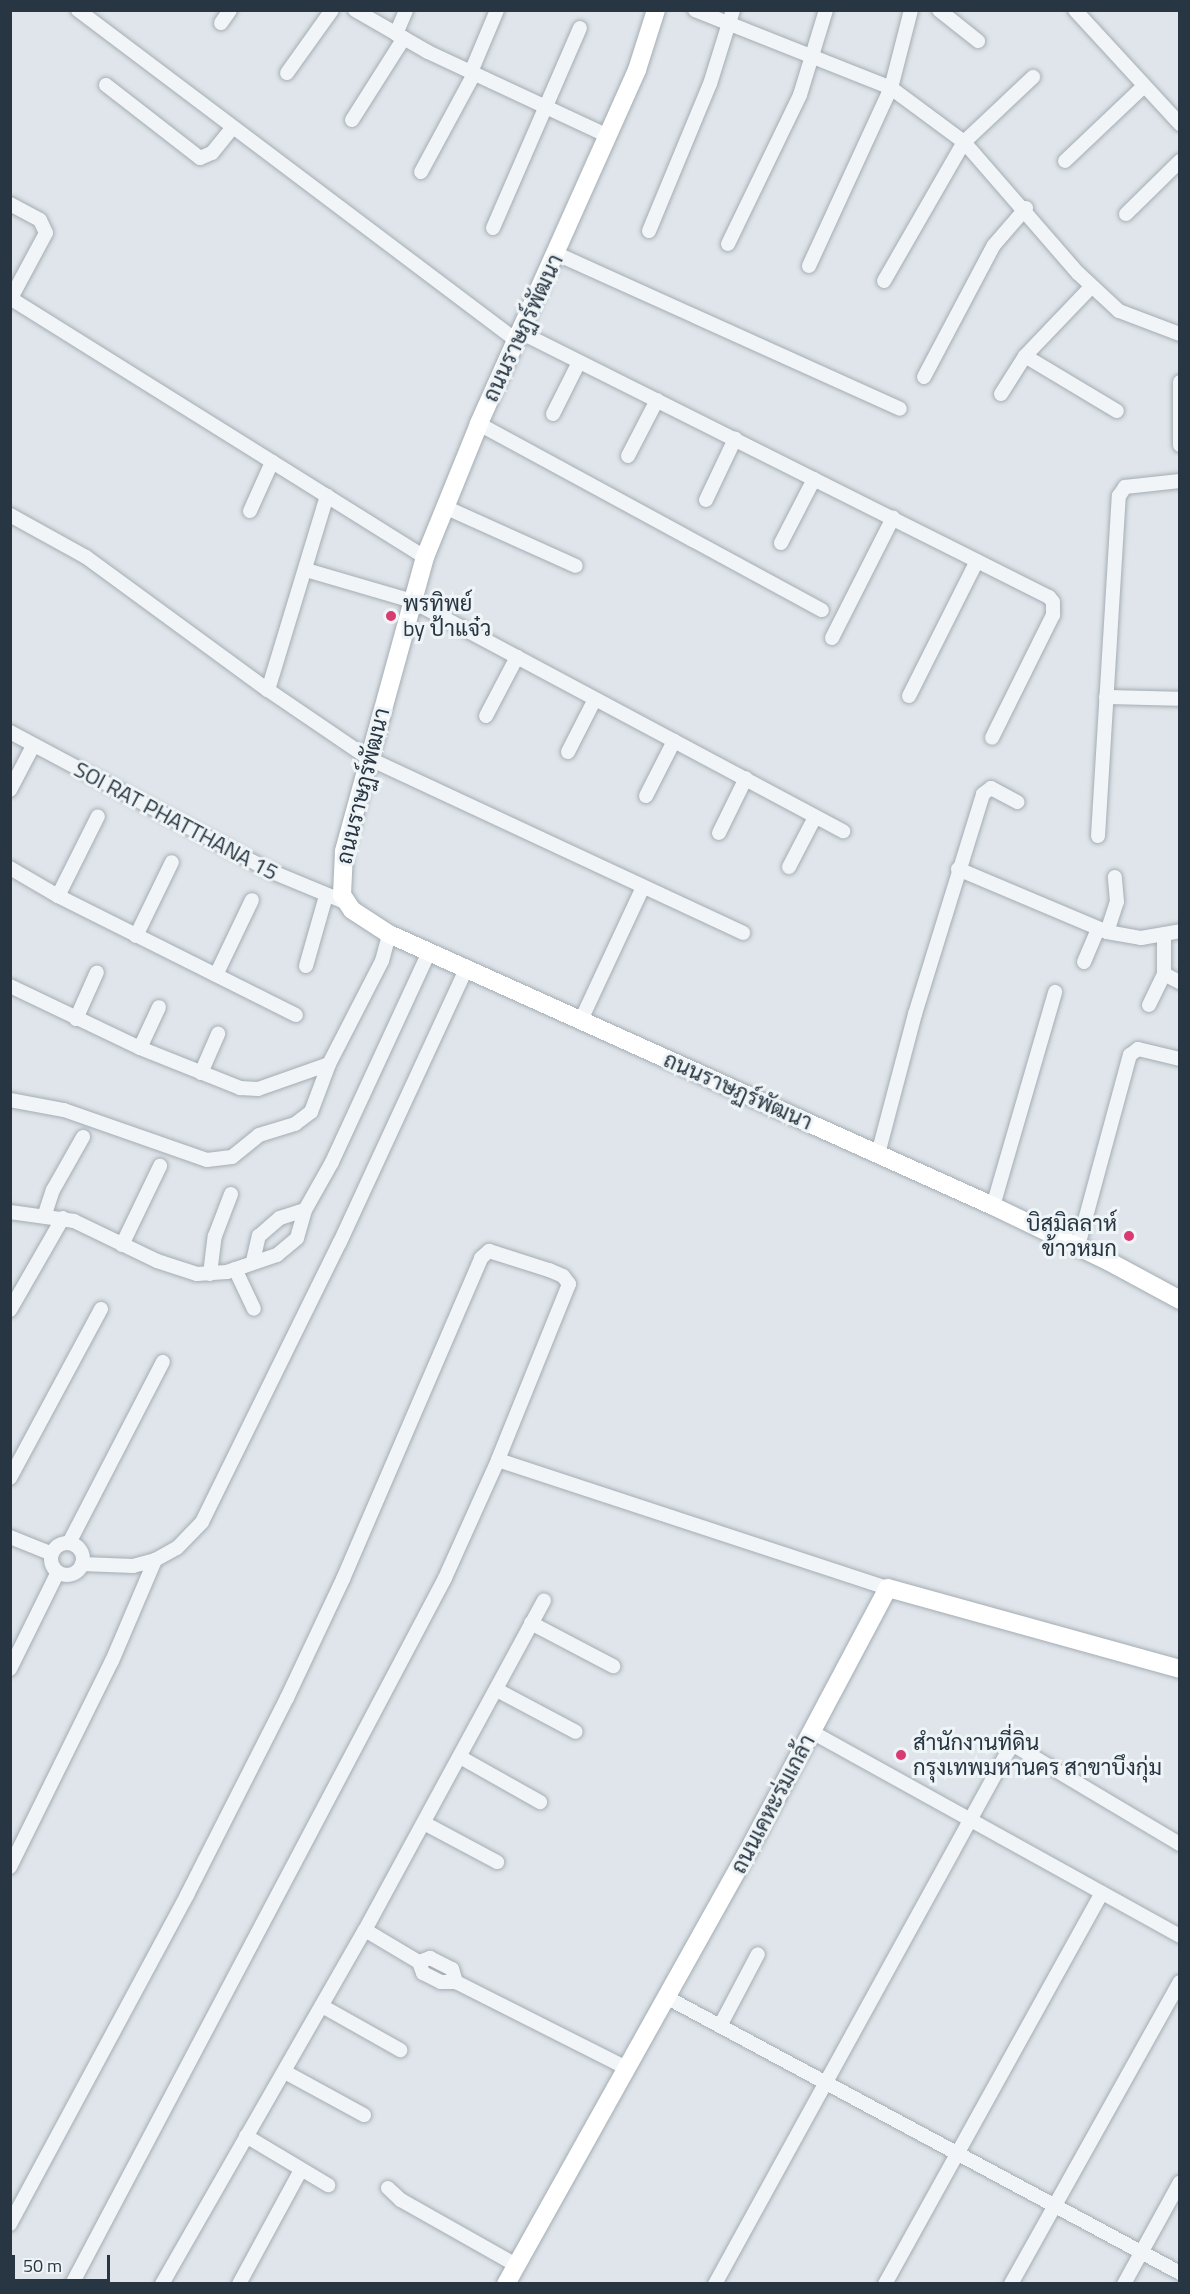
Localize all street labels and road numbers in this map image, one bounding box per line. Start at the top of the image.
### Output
street label: ถนนราษฏร์พัฒนา [477,250,569,406]
street label: ถนนราษฏร์พัฒนา [331,705,395,867]
street label: SOI RAT PHATTHANA 15 [70,756,282,886]
street label: ถนนราษฏร์พัฒนา [660,1046,816,1136]
street label: ถนนเคหะร่มเกล้า [725,1730,821,1878]

